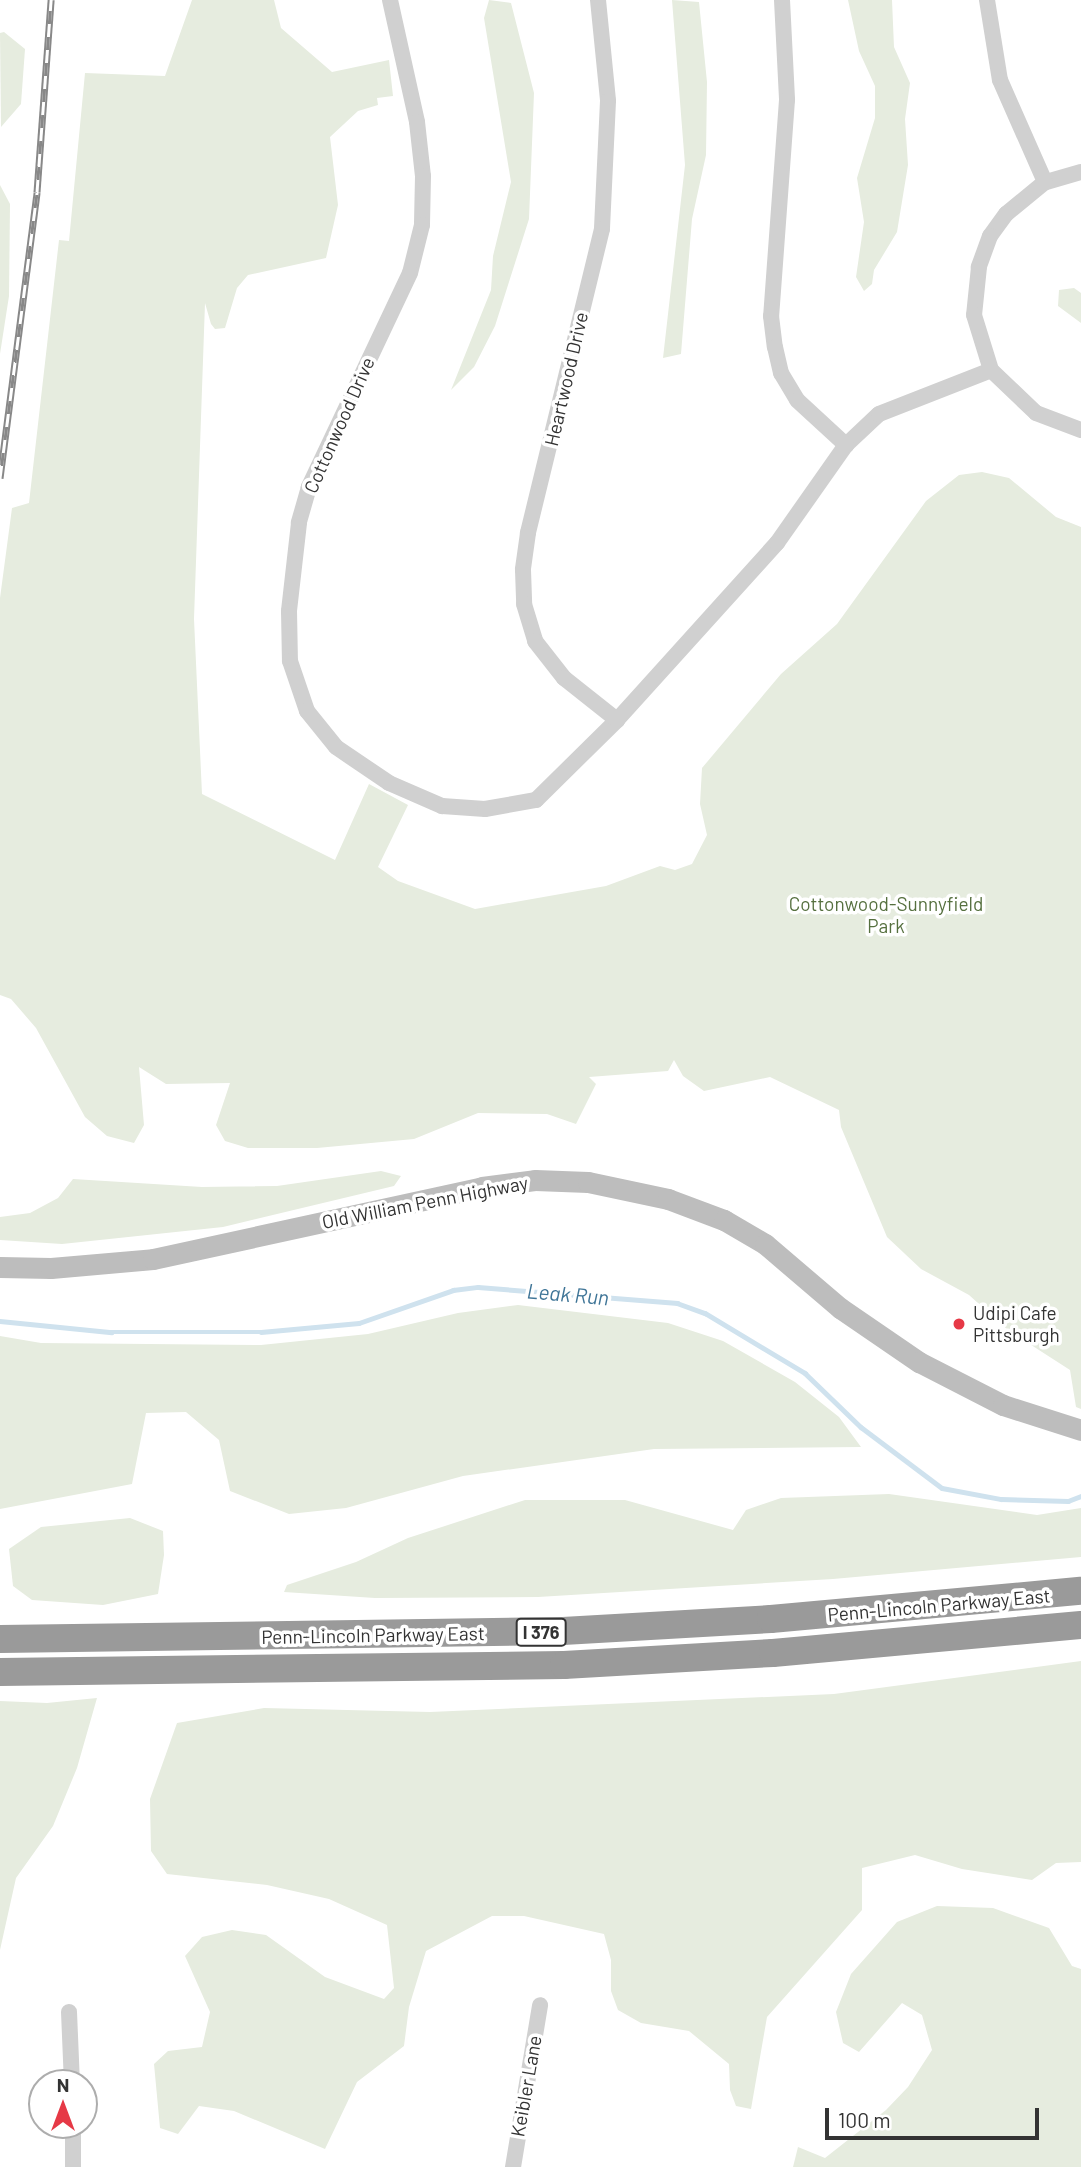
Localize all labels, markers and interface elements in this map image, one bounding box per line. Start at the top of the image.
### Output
street label: Heartwood Drive [539,310,593,448]
street label: Cottonwood Drive [299,354,379,496]
park label: Cottonwood-Sunnyfield Park [789,893,983,937]
street label: Old William Penn Highway [320,1171,530,1233]
water label: Leak Run [526,1278,610,1310]
place label: Udipi Cafe Pittsburgh [973,1302,1060,1346]
marker: Udipi Cafe Pittsburgh [951,1316,967,1332]
street label: Penn-Lincoln Parkway East [827,1584,1051,1626]
road number: I 376 [515,1618,567,1646]
street label: Penn-Lincoln Parkway East [261,1622,485,1648]
street label: Keibler Lane [506,2033,546,2139]
north arrow [28,2069,98,2139]
text: N [57,2073,69,2096]
scale bar [829,2094,1042,2138]
text: 100 m [838,2107,891,2132]

